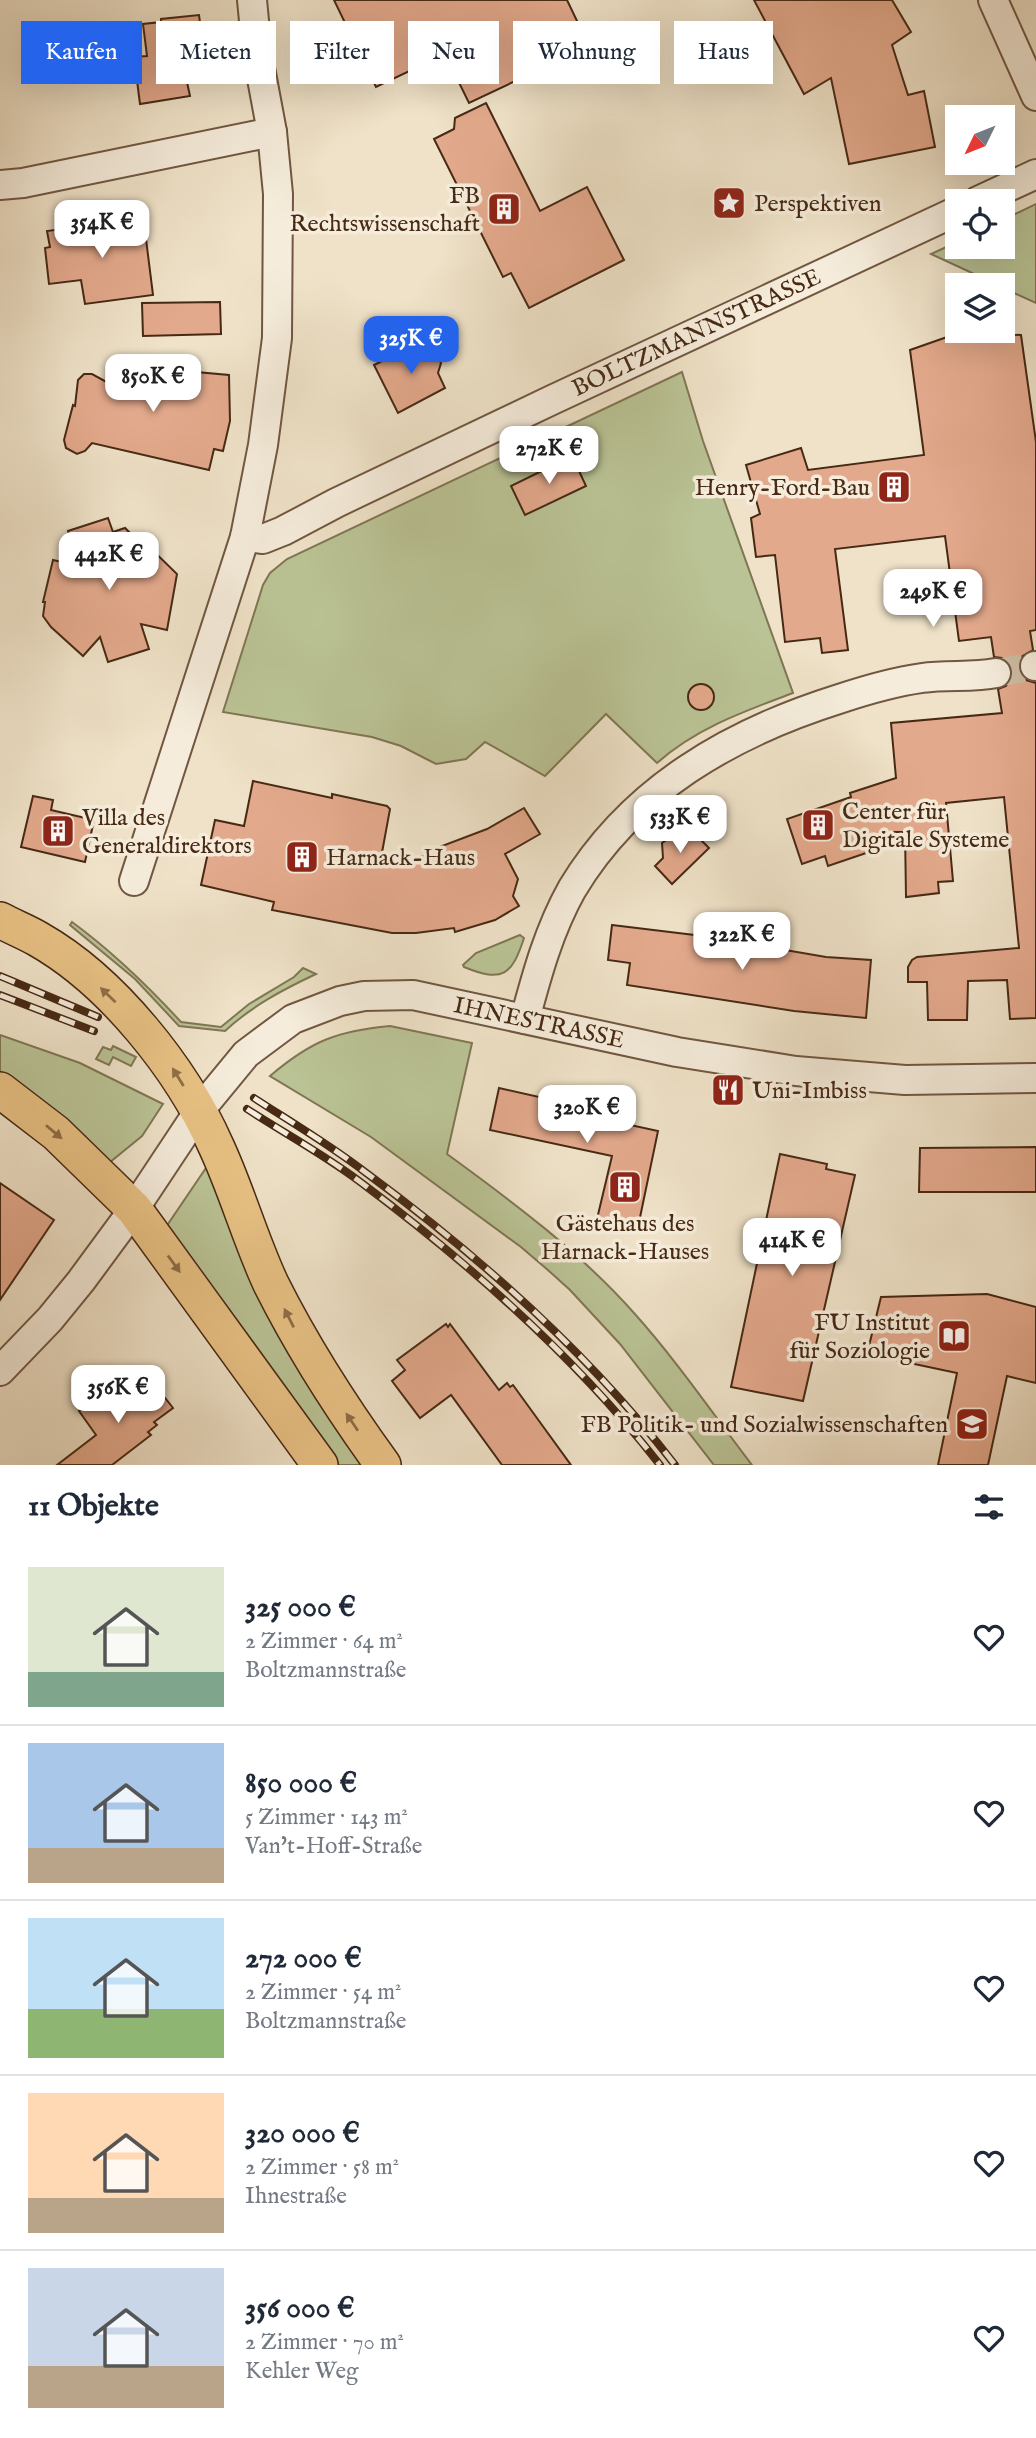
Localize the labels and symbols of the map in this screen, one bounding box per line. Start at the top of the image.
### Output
north arrow [945,105,1015,175]
place label: FB Rechtswissenschaft [289,181,480,240]
place icon: Perspektiven [710,184,748,222]
place label: Perspektiven [754,189,882,220]
building icon: FB Rechtswissenschaft [485,190,523,228]
pin: 354K € [45,201,159,260]
street label: BOLTZMANNSTRASSE [567,262,826,405]
pin: 325K € [354,316,468,376]
pin: 850K € [96,354,210,414]
pin: 272K € [492,426,606,486]
building icon: Henry-Ford-Bau [875,468,913,506]
place label: Henry-Ford-Bau [695,473,870,504]
pin: 442K € [52,532,166,592]
pin: 249K € [876,570,990,629]
pin: 533K € [623,796,737,855]
place label: Center für Digitale Systeme [842,797,1009,856]
place label: Villa des Generaldirektors [81,803,252,862]
building icon: Center für Digitale Systeme [799,806,837,844]
building icon: Villa des Generaldirektors [39,812,77,850]
building icon: Harnack-Haus [283,838,321,876]
place label: Harnack-Haus [326,843,475,874]
pin: 322K € [685,912,799,972]
one-way arrow [100,988,117,1004]
street label: IHNESTRASSE [451,990,627,1057]
one-way arrow [172,1067,185,1087]
restaurant icon: Uni-Imbiss [709,1071,747,1109]
place label: Uni-Imbiss [752,1076,867,1107]
pin: 320K € [530,1086,644,1145]
one-way arrow [45,1124,62,1139]
building icon: Gästehaus des Harnack-Hauses [606,1168,644,1206]
place label: Gästehaus des Harnack-Hauses [541,1209,709,1268]
pin: 414K € [735,1218,849,1278]
one-way arrow [167,1255,181,1273]
one-way arrow [283,1308,294,1328]
place label: FU Institut für Soziologie [790,1308,930,1367]
library icon: FU Institut für Soziologie [935,1317,973,1355]
pin: 356K € [61,1366,175,1425]
school or university icon: FB Politik- und Sozialwissenschaften [953,1405,991,1443]
place label: FB Politik- und Sozialwissenschaften [581,1410,948,1441]
one-way arrow [345,1413,359,1431]

